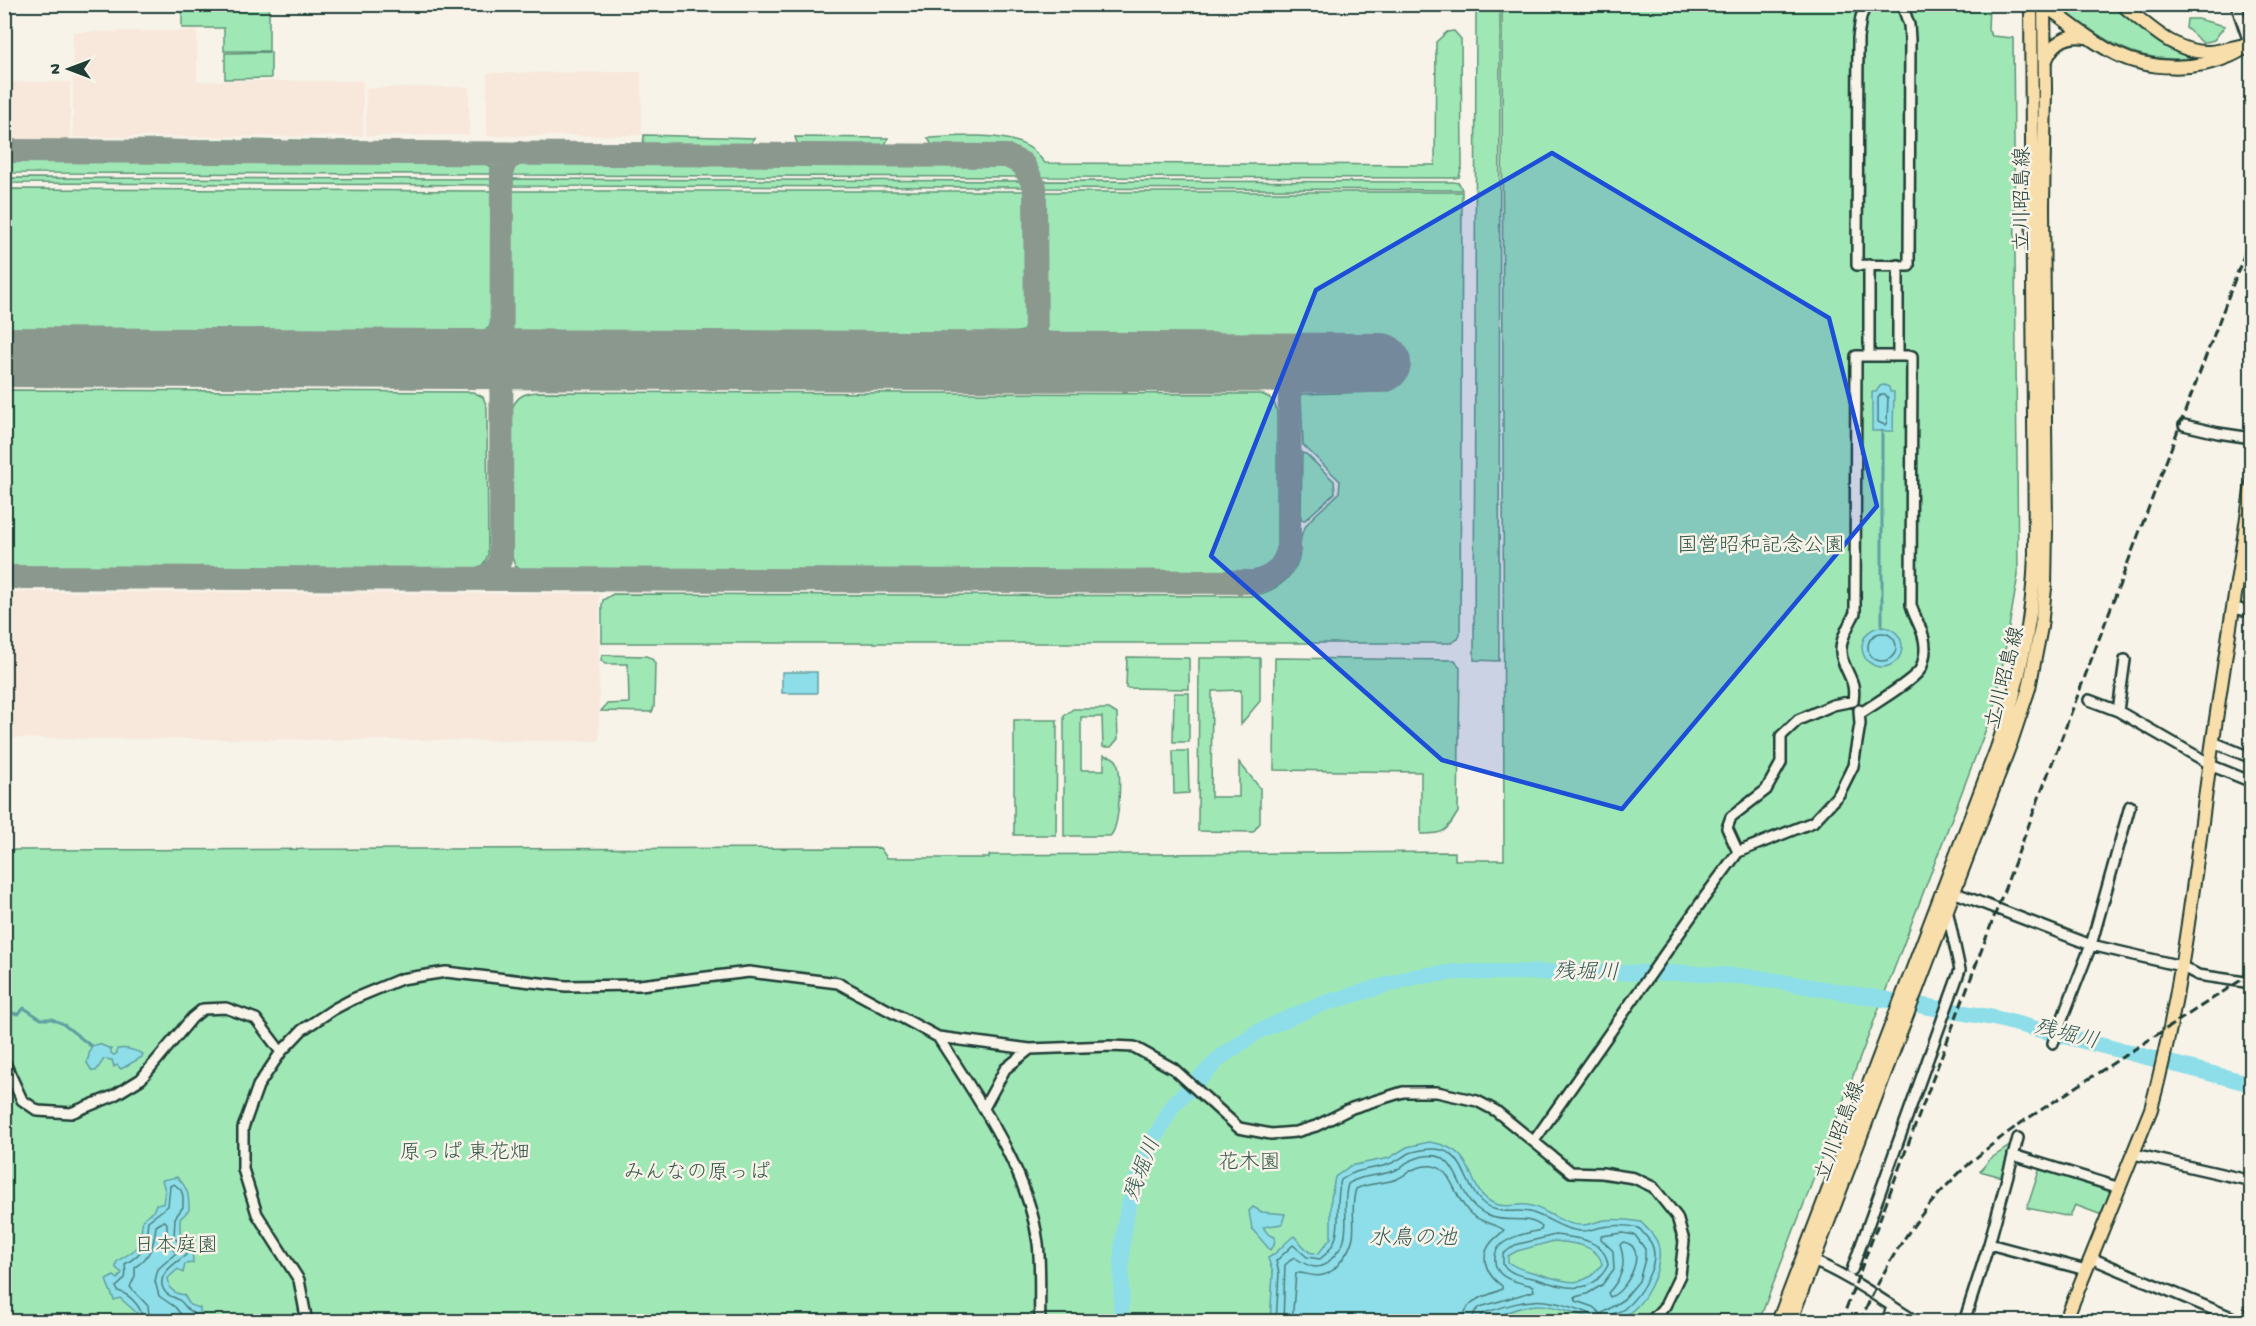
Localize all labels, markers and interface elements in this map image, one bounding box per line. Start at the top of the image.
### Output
north arrow [39,39,99,99]
text: N [48,63,67,74]
street label: 立川昭島線 [2011,147,2037,252]
park label: 国営昭和記念公園 [1677,533,1845,560]
street label: 立川昭島線 [1981,624,2032,732]
water label: 残堀川 [1553,959,1619,988]
water label: 残堀川 [2031,1014,2101,1057]
street label: 立川昭島線 [1811,1078,1872,1185]
water label: 残堀川 [1119,1134,1168,1205]
park label: 原っぱ 東花畑 [400,1140,530,1167]
park label: 花木園 [1218,1151,1281,1177]
park label: みんなの原っぱ [624,1161,771,1187]
water label: 水鳥の池 [1369,1226,1458,1253]
park label: 日本庭園 [134,1233,218,1260]

